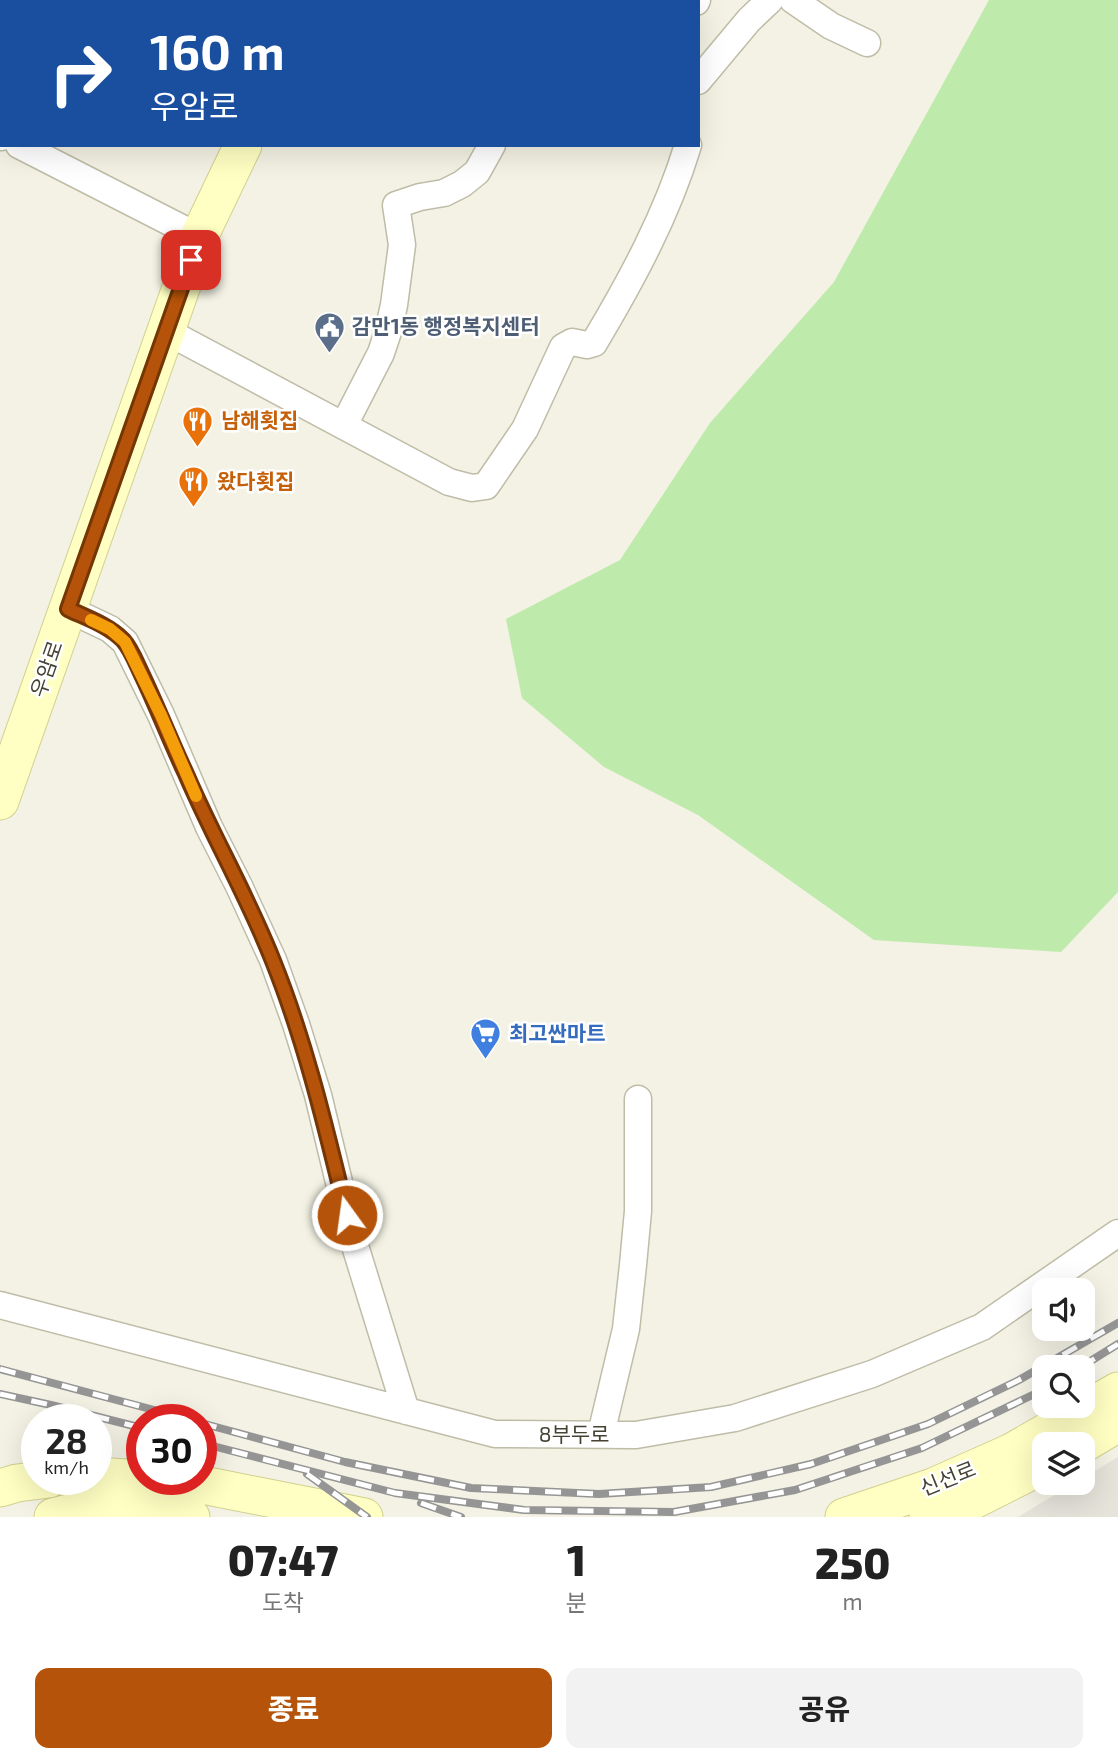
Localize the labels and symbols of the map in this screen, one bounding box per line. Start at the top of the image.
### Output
pin [161,230,221,290]
public building icon: 감만1동 행정복지센터 [312,310,346,354]
place label: 감만1동 행정복지센터 [352,313,540,338]
restaurant icon: 남해횟집 [181,404,215,448]
place label: 남해횟집 [221,407,298,432]
restaurant icon: 왔다횟집 [177,465,211,509]
place label: 왔다횟집 [217,468,294,493]
street label: 우암로 [24,637,67,700]
supermarket icon: 최고싼마트 [469,1017,503,1061]
place label: 최고싼마트 [509,1020,606,1045]
position arrow [310,1178,384,1252]
speed limit sign: 30 [126,1404,217,1495]
street label: 8부두로 [539,1421,609,1446]
street label: 신선로 [916,1455,979,1500]

